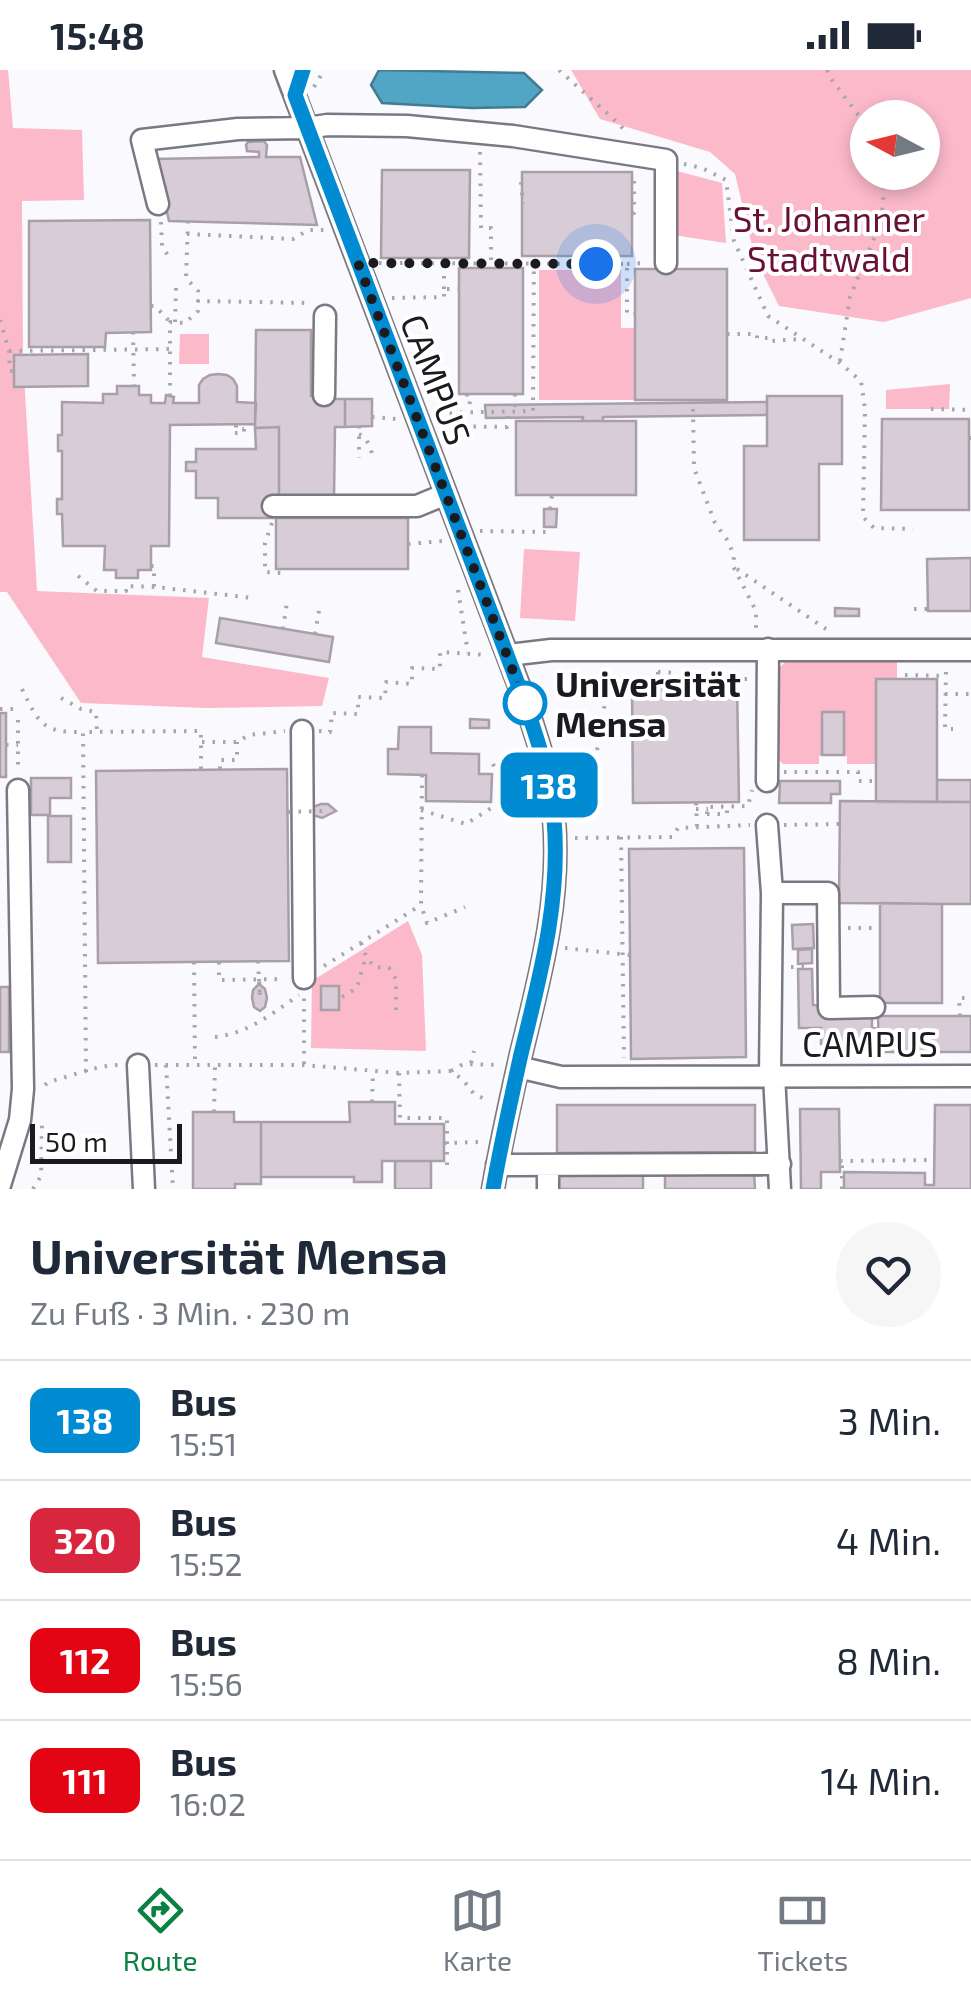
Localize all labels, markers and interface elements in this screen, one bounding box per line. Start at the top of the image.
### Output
text: 15:48 [50,12,145,58]
north arrow [850,100,940,190]
map controls [850,100,940,190]
park label: St. Johanner Stadtwald [733,197,925,279]
your location [571,239,621,289]
street label: CAMPUS [393,308,481,450]
place label: Universität Mensa [555,662,741,744]
marker: Universität Mensa [504,682,546,724]
line badge: 138 [492,752,606,818]
text: 138 [521,764,577,806]
street label: CAMPUS [802,1022,938,1064]
scale bar [30,1119,182,1164]
text: 50 m [45,1124,108,1158]
button: heart [836,1222,941,1327]
text: Universität Mensa [30,1226,448,1284]
text: Zu Fuß · 3 Min. · 230 m [30,1293,350,1331]
text: Bus [170,1378,237,1424]
text: 3 Min. [838,1397,941,1443]
text: 138 [57,1399,113,1441]
text: 15:51 [170,1424,237,1462]
text: Bus [170,1498,237,1544]
text: 4 Min. [836,1517,941,1563]
text: 320 [54,1519,116,1561]
text: 15:52 [170,1544,243,1582]
text: Bus [170,1618,237,1664]
text: 8 Min. [836,1637,941,1683]
text: 112 [60,1639,110,1681]
text: 15:56 [170,1664,243,1702]
text: Bus [170,1738,237,1784]
text: 14 Min. [821,1757,941,1803]
text: 111 [62,1759,108,1801]
text: 16:02 [170,1784,246,1822]
tab: Route [123,1883,198,1977]
tab: Karte [443,1883,512,1977]
tab: Tickets [758,1883,848,1977]

